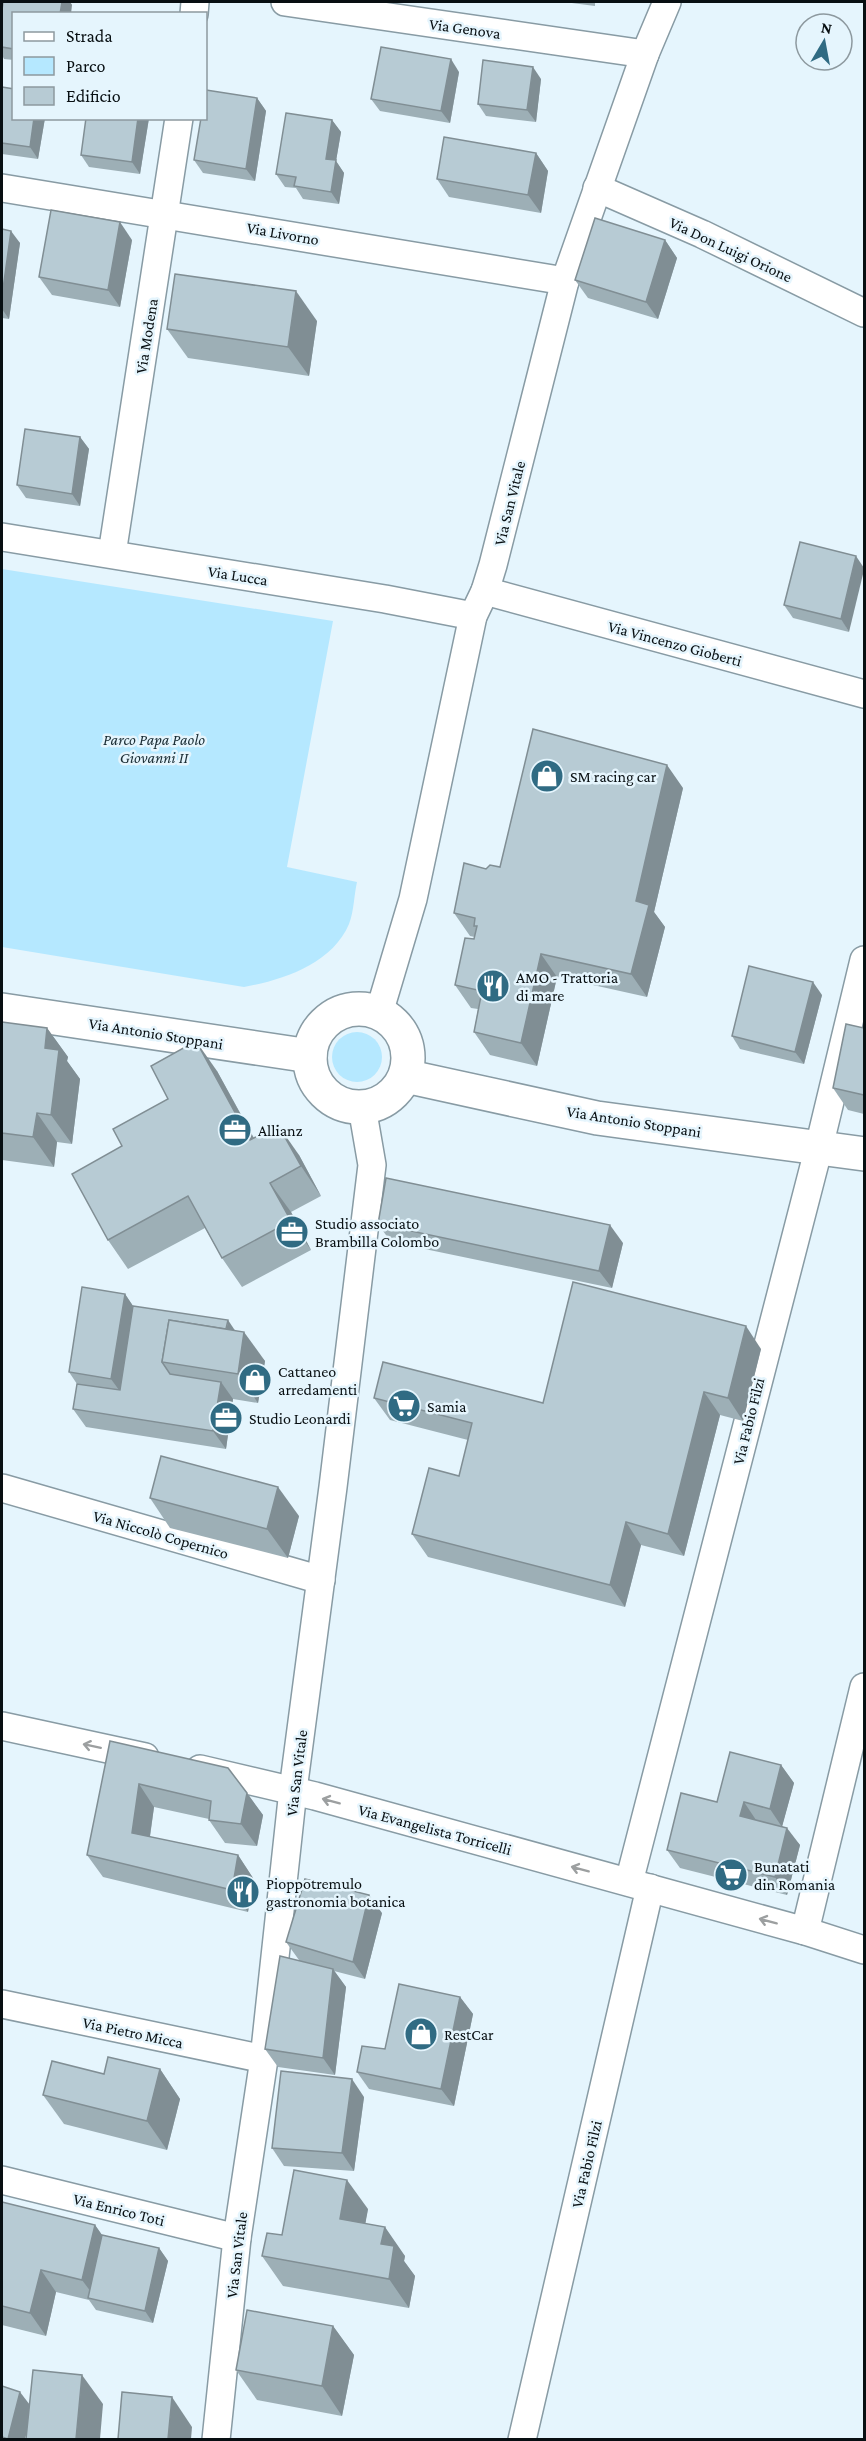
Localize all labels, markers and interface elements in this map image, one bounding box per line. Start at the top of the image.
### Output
legend [12,12,207,120]
north arrow [794,12,854,72]
street label: Via Genova [428,15,502,42]
text: N [820,18,833,37]
text: Strada [66,26,113,46]
text: Parco [66,56,105,76]
text: Edificio [66,86,121,106]
street label: Via Don Luigi Orione [666,214,795,286]
street label: Via Livorno [245,219,320,248]
street label: Via Modena [132,297,161,375]
street label: Via San Vitale [491,459,528,547]
street label: Via Lucca [207,562,270,589]
street label: Via Vincenzo Gioberti [606,617,744,670]
park label: Parco Papa Paolo Giovanni II [103,731,205,766]
shop icon: SM racing car [529,758,565,794]
place label: SM racing car [570,768,657,786]
restaurant icon: AMO - Trattoria di mare [475,968,511,1004]
place label: AMO - Trattoria di mare [516,969,619,1004]
street label: Via Antonio Stoppani [87,1014,224,1053]
street label: Via Antonio Stoppani [565,1102,702,1141]
office icon: Allianz [217,1112,253,1148]
place label: Allianz [258,1122,303,1139]
office icon: Studio associato Brambilla Colombo [274,1214,310,1250]
place label: Studio associato Brambilla Colombo [315,1215,439,1250]
shop icon: Cattaneo arredamenti [237,1362,273,1398]
place label: Cattaneo arredamenti [278,1363,357,1398]
street label: Via Fabio Filzi [729,1376,767,1466]
supermarket icon: Samia [386,1388,422,1424]
place label: Samia [427,1398,467,1415]
office icon: Studio Leonardi [208,1400,244,1436]
place label: Studio Leonardi [249,1410,351,1427]
street label: Via Niccolò Copernico [91,1507,231,1563]
street label: Via San Vitale [283,1729,310,1817]
one-way arrow [83,1740,102,1751]
one-way arrow [322,1794,341,1806]
street label: Via Evangelista Torricelli [356,1801,513,1859]
supermarket icon: Bunatati din Romania [713,1857,749,1893]
place label: Bunatati din Romania [754,1858,836,1893]
one-way arrow [571,1863,590,1874]
restaurant icon: Pioppotremulo gastronomia botanica [225,1874,261,1910]
place label: Pioppotremulo gastronomia botanica [266,1875,406,1911]
one-way arrow [759,1915,778,1926]
street label: Via Pietro Micca [81,2014,185,2052]
shop icon: RestCar [403,2016,439,2052]
place label: RestCar [444,2026,494,2043]
street label: Via Fabio Filzi [568,2119,605,2209]
street label: Via Enrico Toti [71,2190,166,2229]
street label: Via San Vitale [223,2211,250,2299]

